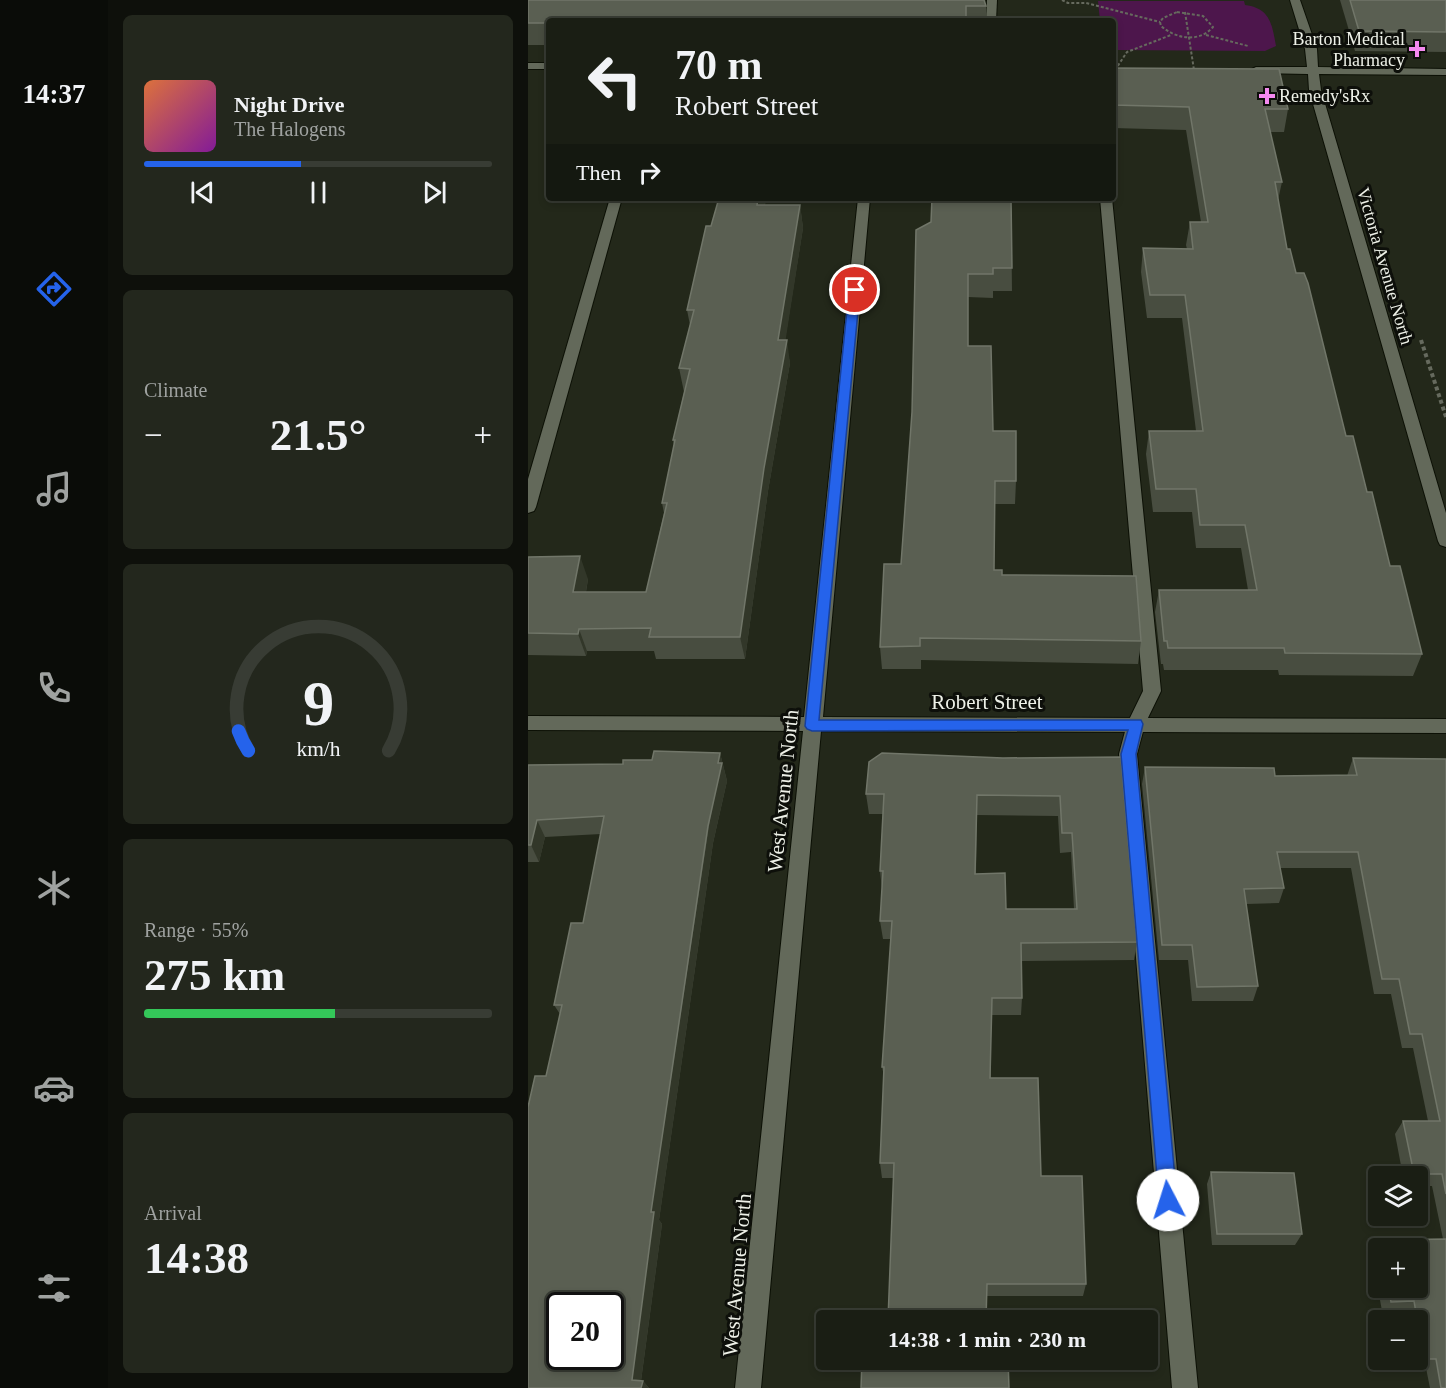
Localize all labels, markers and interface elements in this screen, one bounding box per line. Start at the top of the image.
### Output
place label: Barton Medical Pharmacy [1293,29,1405,70]
icon: left [576,42,654,120]
text: 70 m [675,42,763,88]
marker: Barton Medical Pharmacy [1410,42,1424,56]
text: 14:37 [23,79,86,109]
place label: Remedy'sRx [1279,86,1370,106]
marker: Remedy'sRx [1260,89,1274,103]
text: Robert Street [675,91,818,121]
text: Night Drive [234,92,345,117]
text: The Halogens [234,118,346,140]
icon: right [633,156,666,189]
text: Then [576,160,621,185]
icon: previous [186,176,219,209]
icon: pause [302,176,335,209]
icon: next [418,176,451,209]
street label: Victoria Avenue North [1353,185,1417,347]
pin [829,264,880,315]
icon: directions [33,268,75,310]
icon: arrive [838,273,871,306]
text: Climate [144,379,207,401]
text: 21.5° [270,410,366,460]
text: − [144,417,163,453]
text: + [473,417,492,453]
icon: music [33,468,75,510]
icon: phone [33,667,75,709]
text: 9 [302,669,334,738]
street label: Robert Street [931,690,1043,714]
street label: West Avenue North [763,708,804,874]
text: km/h [296,737,340,761]
icon: climate [33,867,75,909]
text: Range · 55% [144,919,248,941]
text: 275 km [144,950,285,1000]
icon: car [33,1067,75,1109]
map controls [1368,1166,1428,1370]
button: layers [1368,1166,1428,1226]
position arrow [1136,1168,1200,1232]
street label: West Avenue North [718,1192,756,1358]
text: Arrival [144,1202,202,1224]
text: 14:38 [144,1233,249,1283]
button: + [1368,1238,1428,1298]
icon: filters [33,1267,75,1309]
speed limit sign: 20 [546,1292,624,1370]
button: − [1368,1310,1428,1370]
text: 14:38 · 1 min · 230 m [888,1327,1086,1352]

